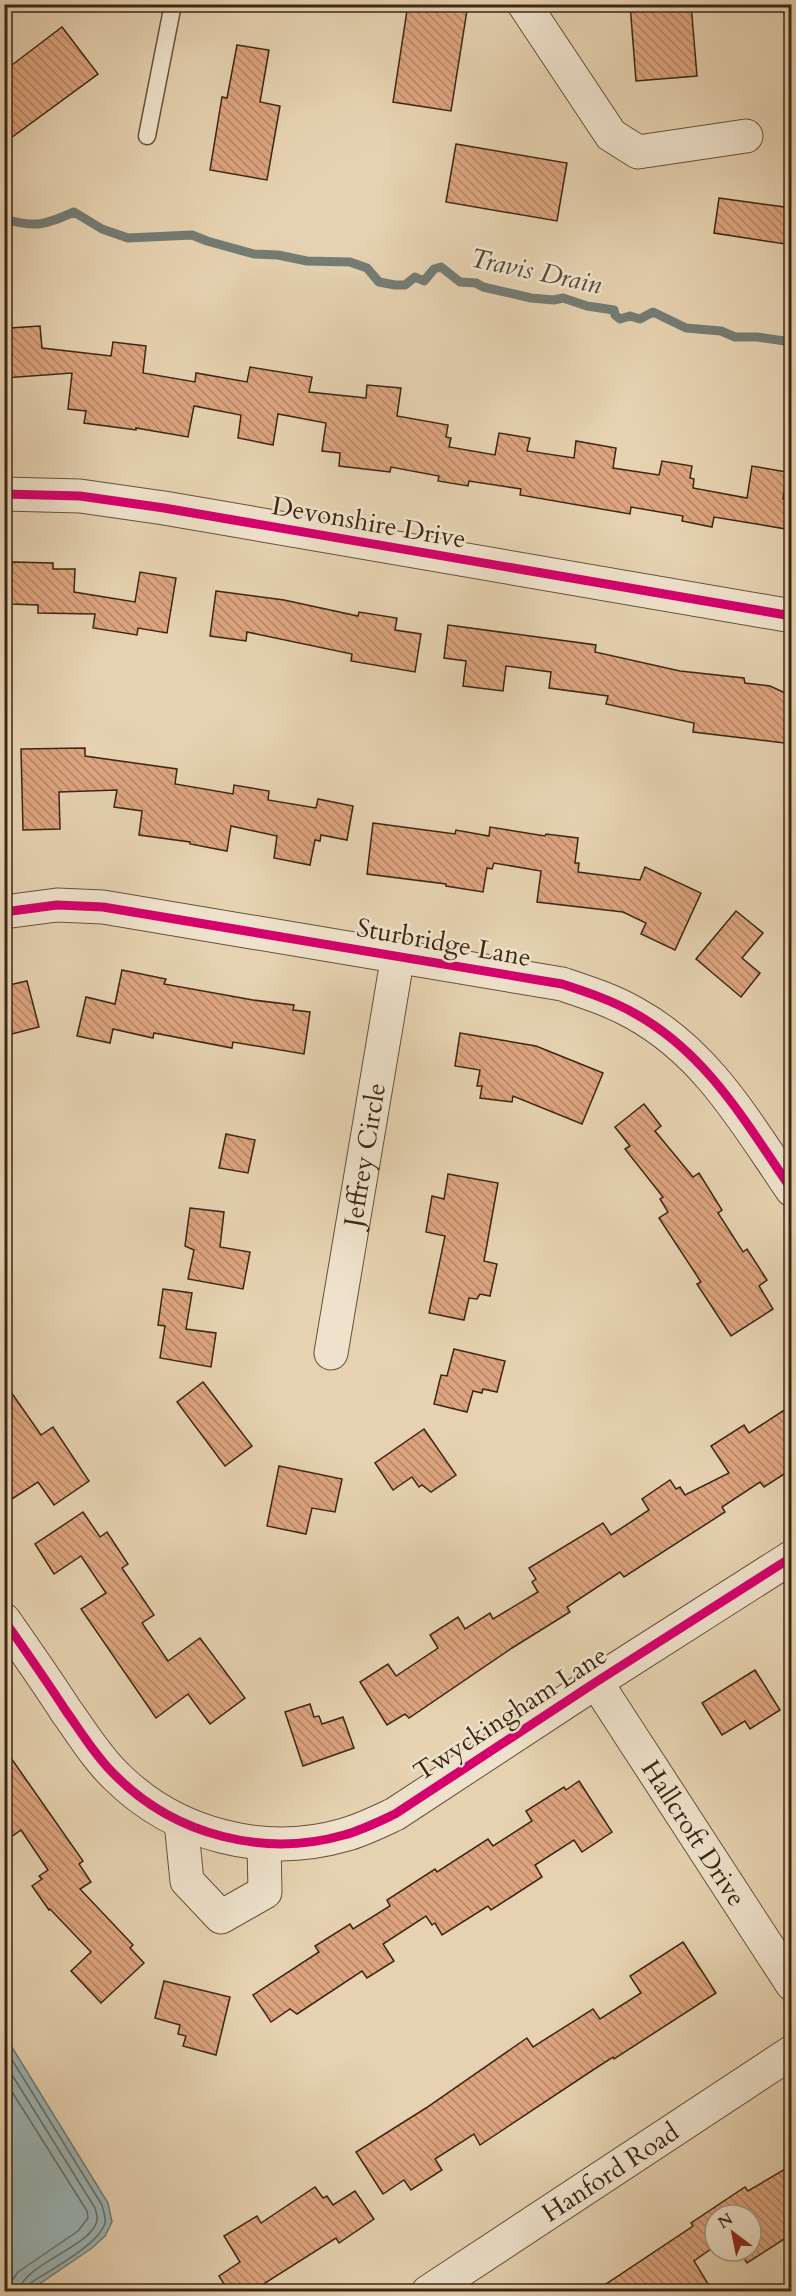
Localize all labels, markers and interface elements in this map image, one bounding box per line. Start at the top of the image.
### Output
water label: Travis Drain [467,240,605,303]
street label: Devonshire Drive [269,488,469,557]
street label: Sturbridge Lane [354,910,534,975]
street label: Jeffrey Circle [335,1080,394,1233]
street label: Twyckingham Lane [407,1638,614,1789]
street label: Hallcroft Drive [633,1753,754,1913]
street label: Hanford Road [535,2114,686,2230]
north arrow [703,2203,763,2263]
text: N [714,2208,737,2234]

